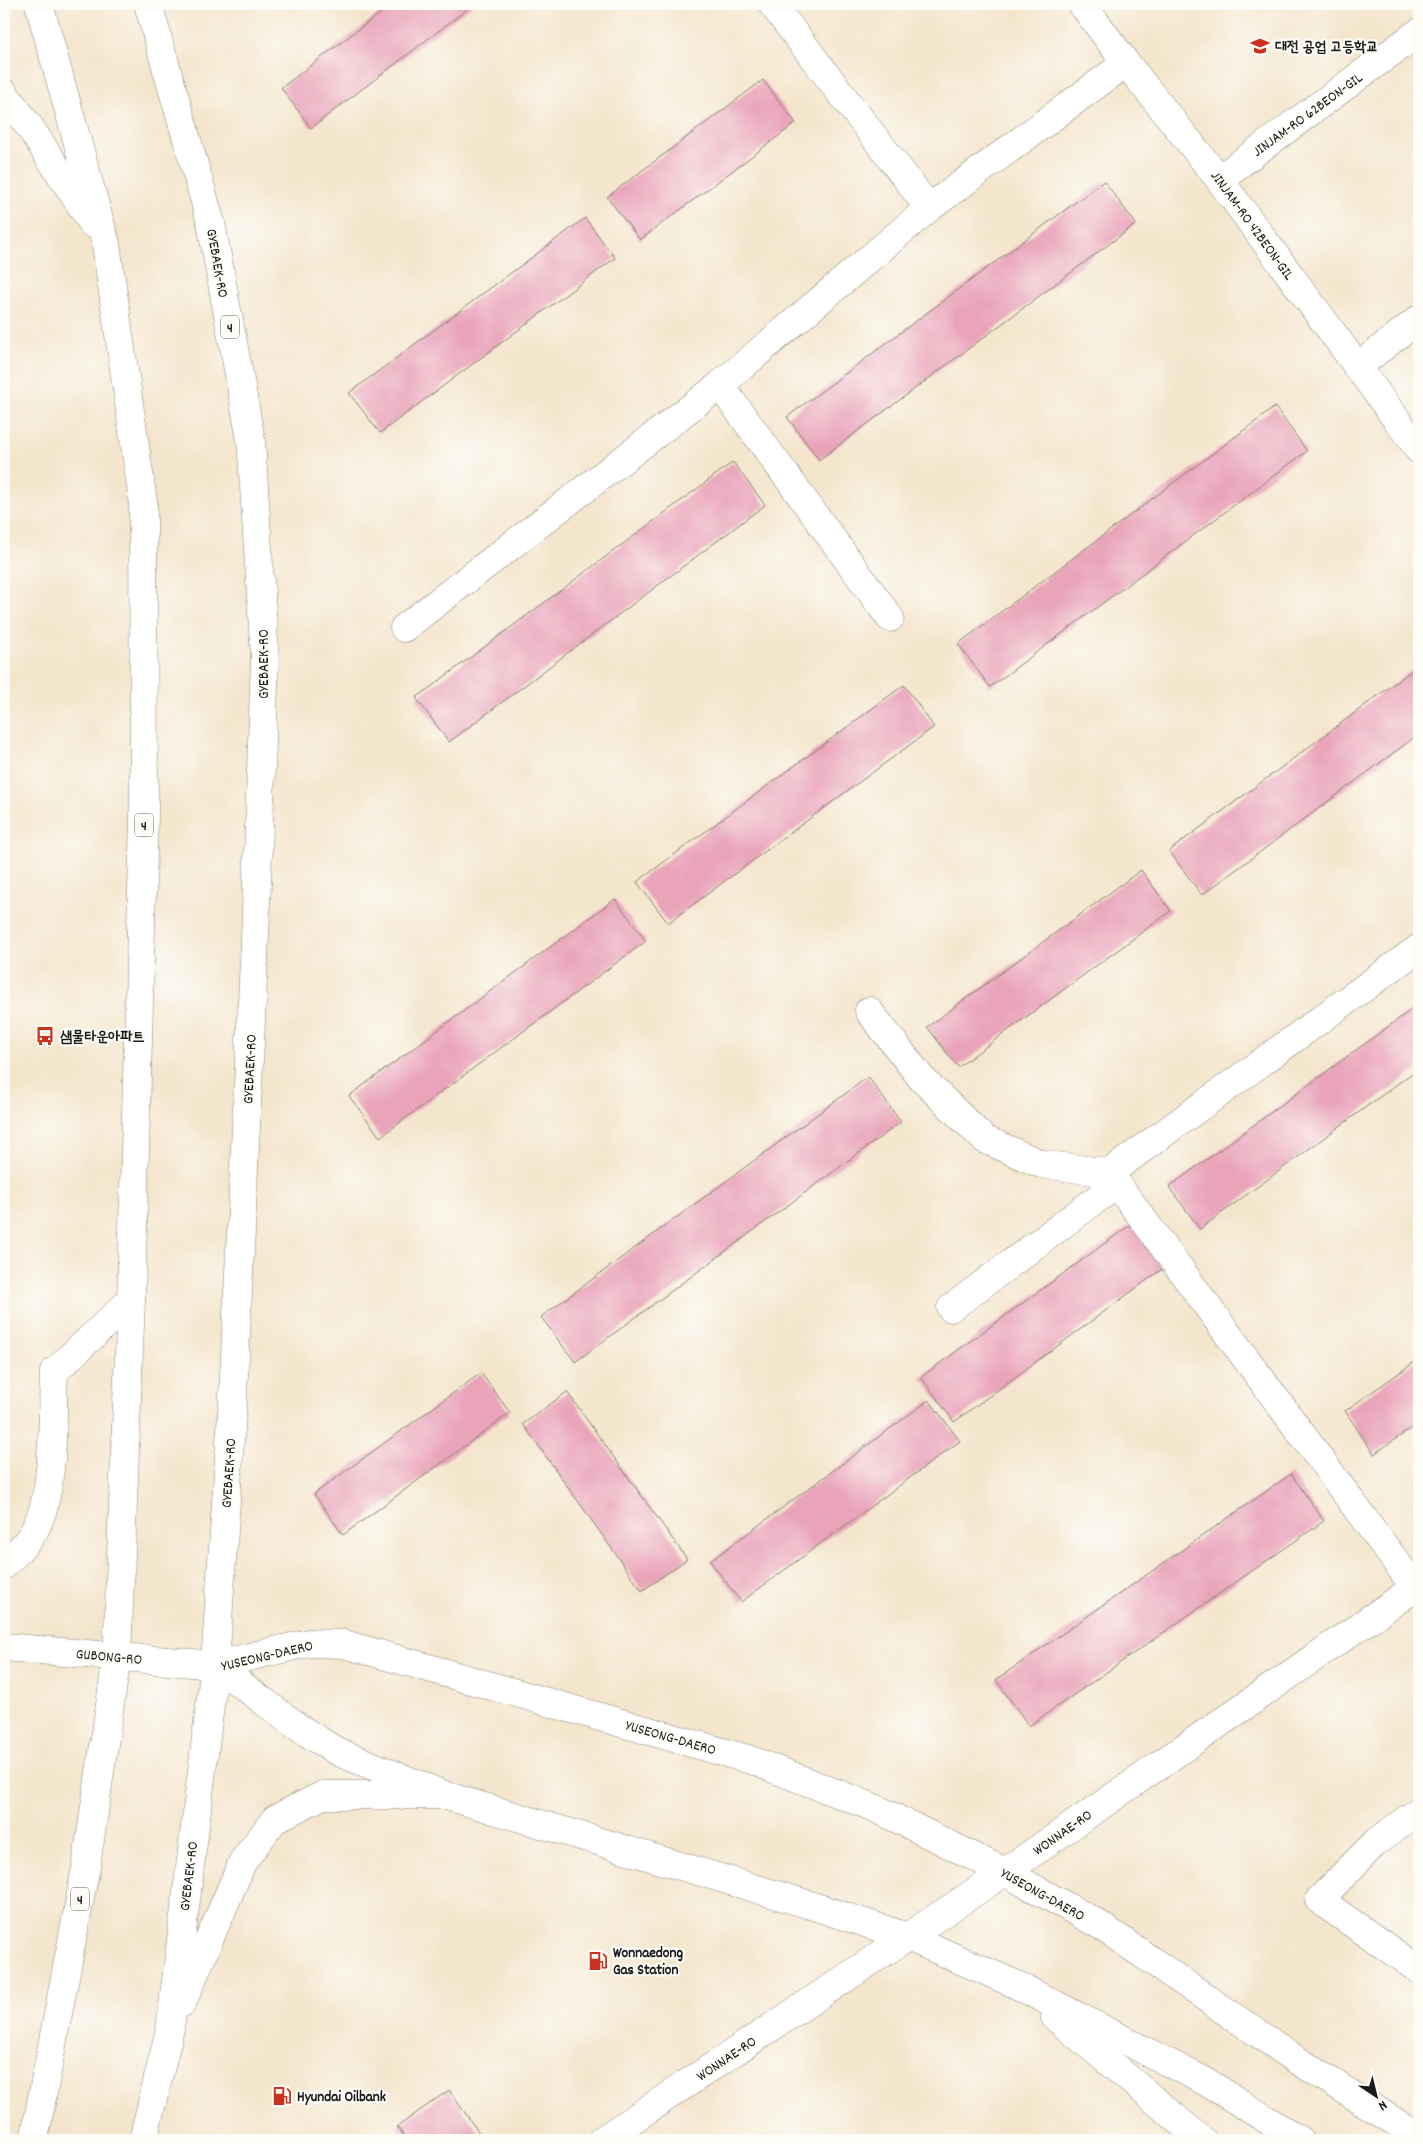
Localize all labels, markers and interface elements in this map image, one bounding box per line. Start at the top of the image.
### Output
school or university icon: 대전 공업 고등학교 [1249,35,1271,57]
place label: 대전 공업 고등학교 [1275,37,1378,59]
street label: JINJAM-RO 62BEON-GIL [1248,68,1368,163]
street label: JINJAM-RO 42BEON-GIL [1204,167,1299,285]
street label: GYEBAEK-RO [199,227,233,300]
road number: 4 [221,316,239,338]
street label: GYEBAEK-RO [254,629,276,699]
road number: 4 [135,814,153,836]
bus stop icon: 샘물타운아파트 [34,1025,56,1047]
place label: 샘물타운아파트 [60,1027,145,1049]
street label: GYEBAEK-RO [238,1034,264,1105]
street label: GYEBAEK-RO [217,1437,243,1509]
street label: YUSEONG-DAERO [219,1636,315,1678]
street label: GUBONG-RO [75,1644,143,1672]
street label: YUSEONG-DAERO [622,1715,718,1762]
street label: WONNAE-RO [1029,1805,1097,1862]
street label: GYEBAEK-RO [175,1840,205,1912]
street label: YUSEONG-DAERO [996,1863,1088,1928]
road number: 4 [71,1888,89,1910]
place label: Wonnaedong Gas Station [613,1943,683,1982]
fuel station icon: Wonnaedong Gas Station [587,1950,609,1972]
street label: WONNAE-RO [693,2031,761,2088]
north arrow [1350,2072,1400,2122]
fuel station icon: Hyundai Oilbank [271,2085,293,2107]
place label: Hyundai Oilbank [297,2087,386,2109]
text: N [1374,2095,1391,2115]

